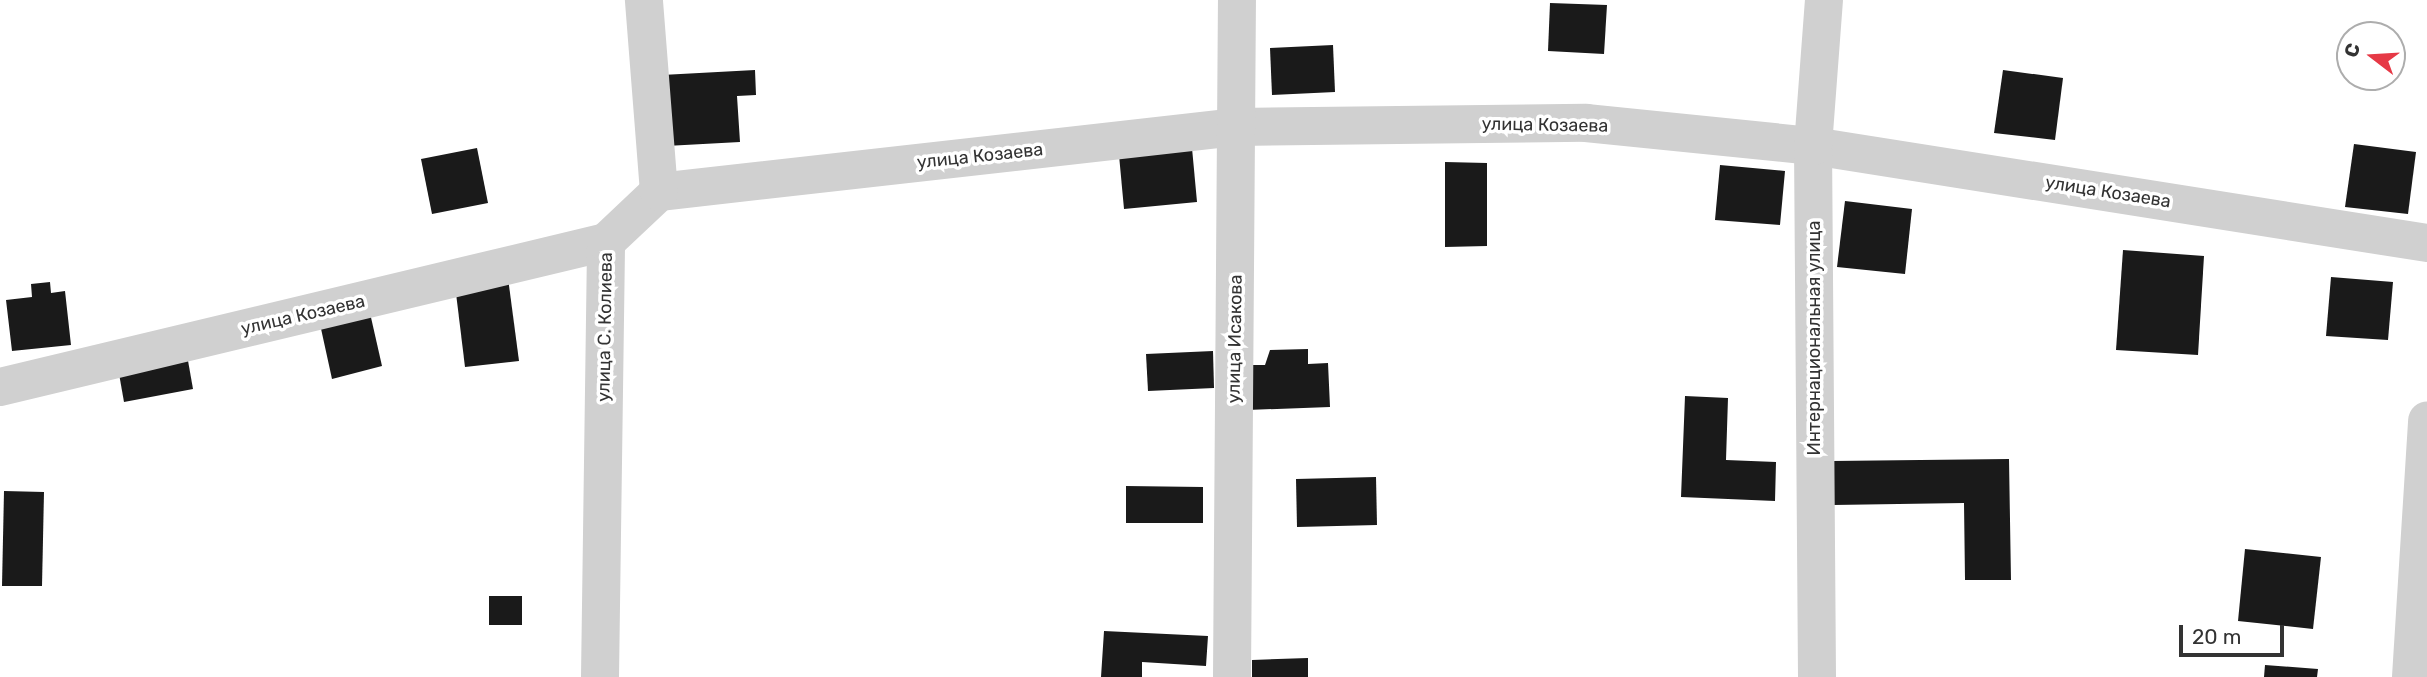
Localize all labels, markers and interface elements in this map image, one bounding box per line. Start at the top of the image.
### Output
north arrow [2336,21,2406,91]
text: С [2339,41,2365,60]
street label: улица Козаева [1481,113,1609,137]
street label: улица Козаева [916,139,1044,173]
street label: улица Козаева [2044,171,2172,213]
street label: Интернациональная улица [1803,221,1825,455]
street label: улица С. Колиева [593,252,617,402]
street label: улица Исакова [1223,274,1247,404]
street label: улица Козаева [239,290,367,340]
scale bar [2182,610,2287,654]
text: 20 m [2192,624,2241,649]

